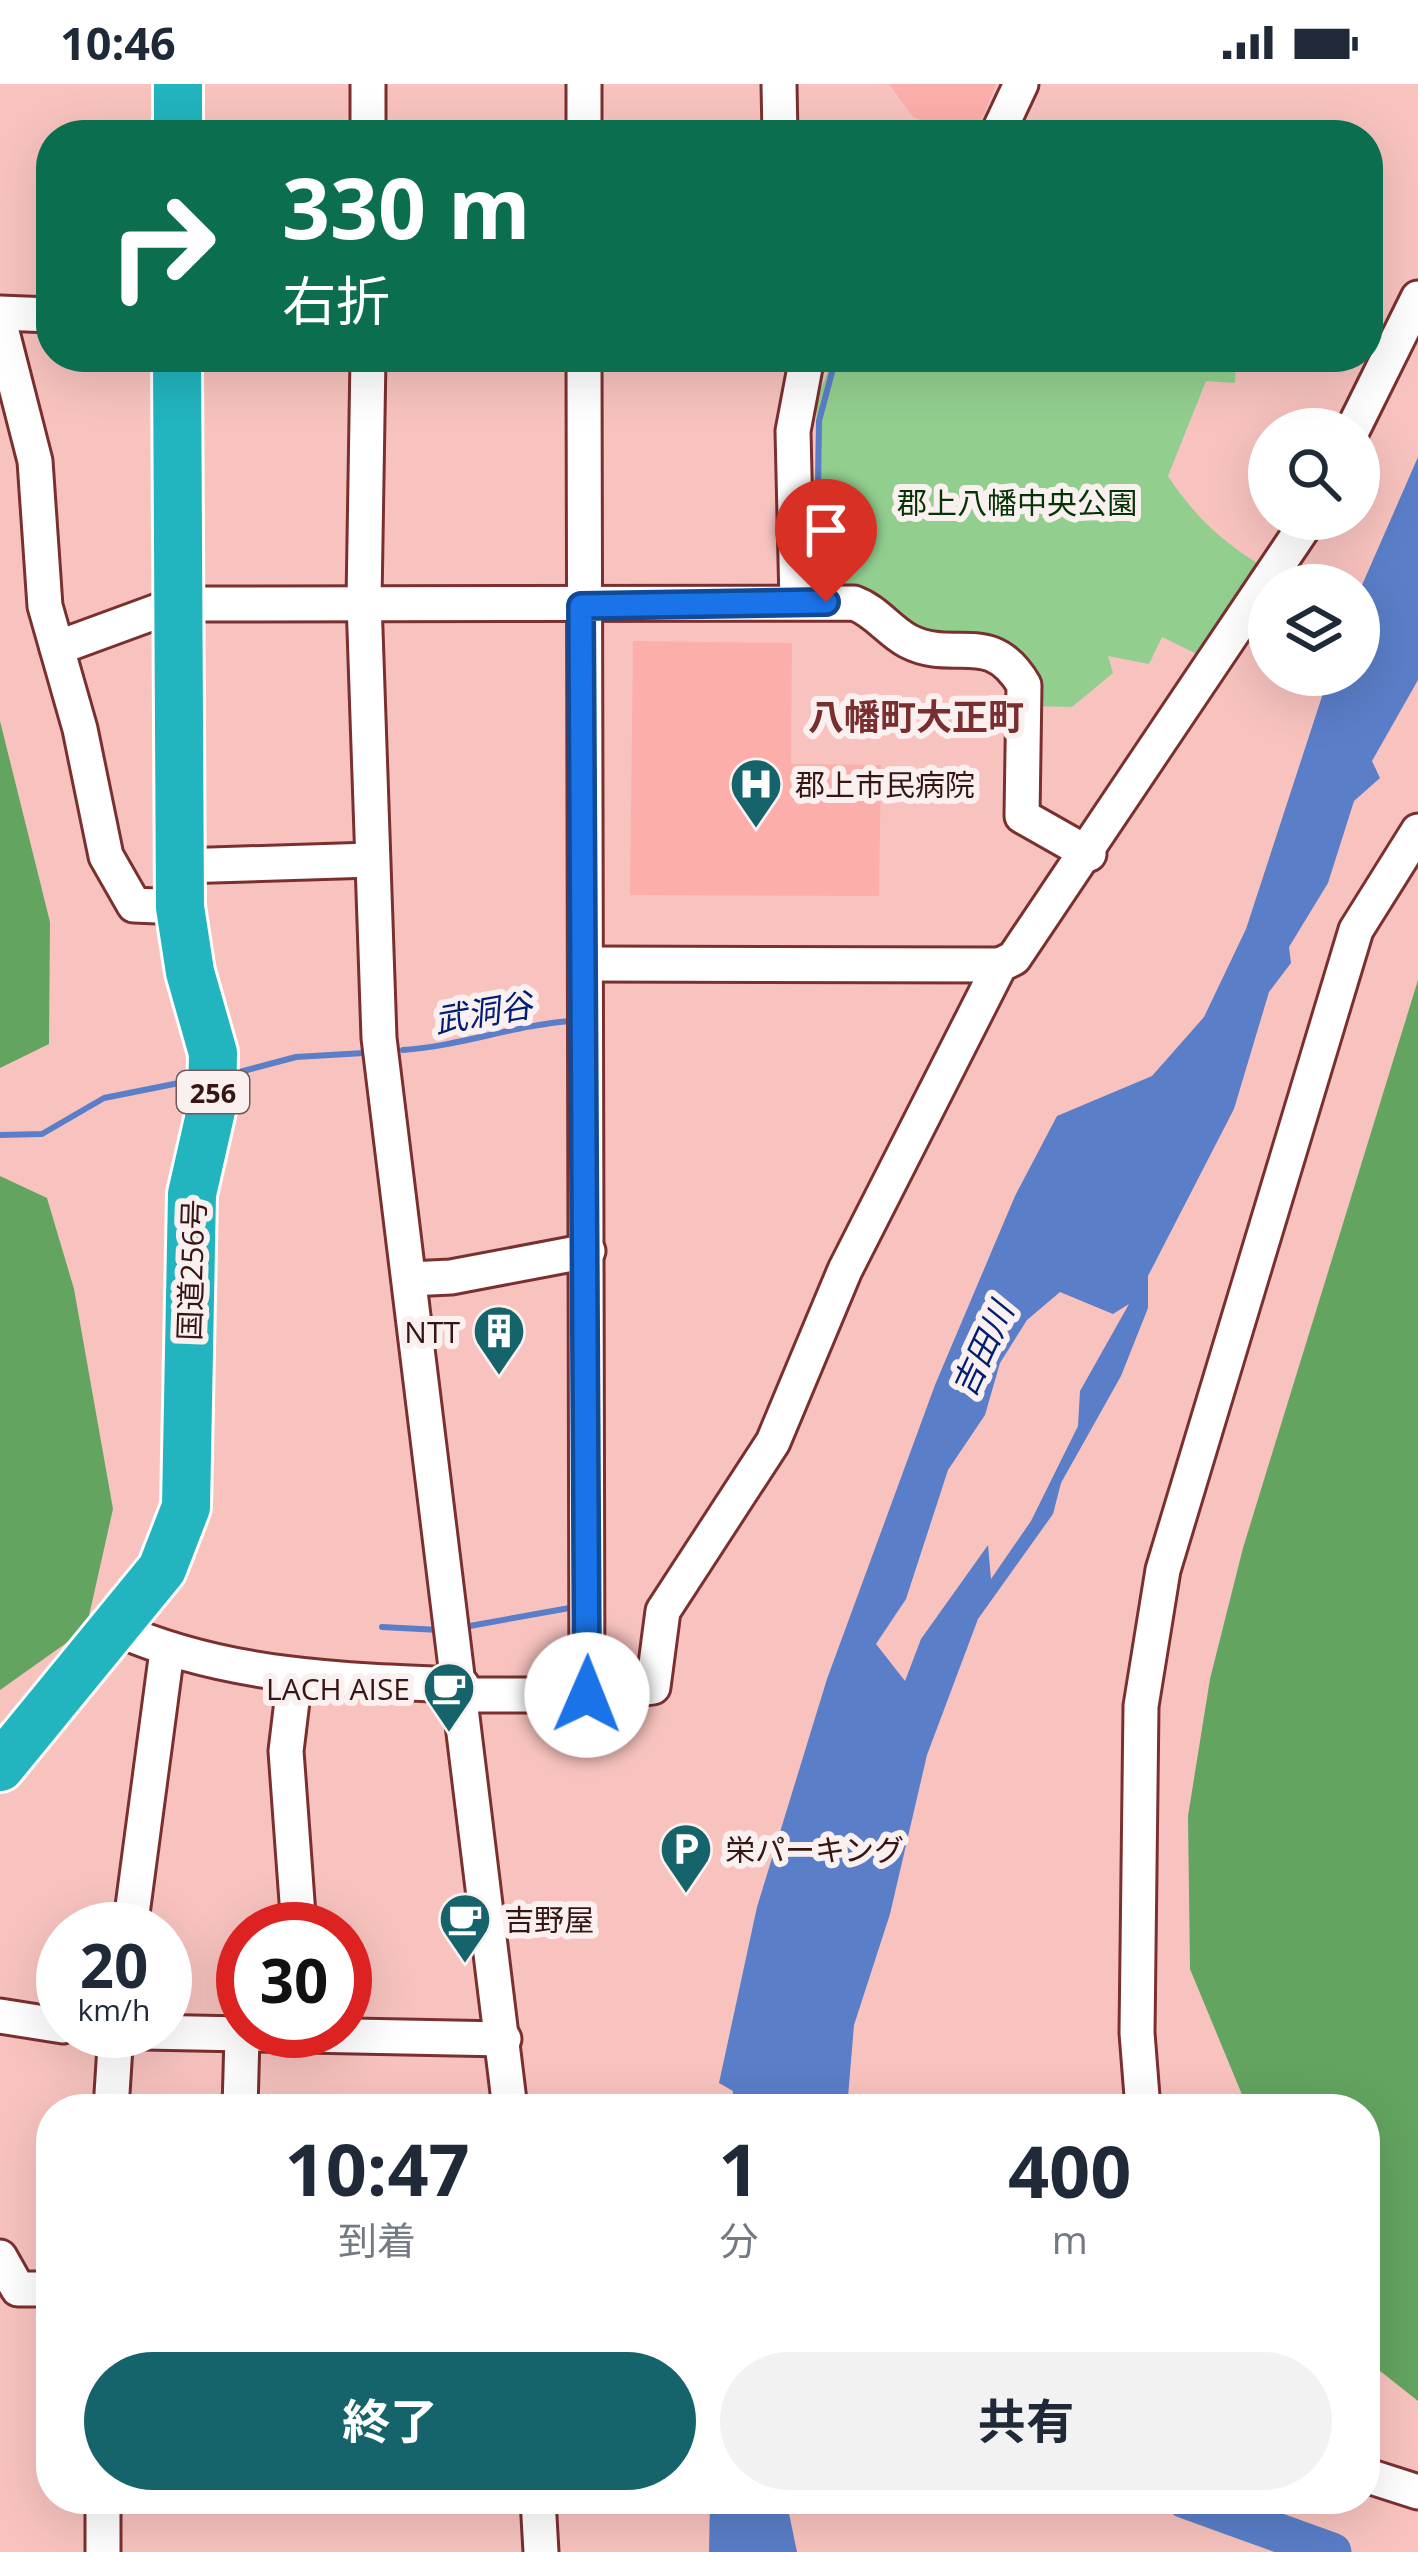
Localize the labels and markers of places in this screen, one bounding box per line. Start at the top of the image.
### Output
pin [775,479,877,602]
hospital icon: 郡上市民病院 [728,756,784,830]
place label: 郡上市民病院 [795,764,975,805]
building icon: NTT [471,1303,527,1377]
place label: NTT [404,1311,460,1352]
cafe icon: LACH AISE [421,1660,477,1734]
place label: LACH AISE [266,1668,410,1709]
parking icon: 栄パーキング [658,1821,714,1895]
place label: 栄パーキング [725,1829,904,1870]
cafe icon: 吉野屋 [437,1891,493,1965]
place label: 吉野屋 [504,1899,594,1940]

